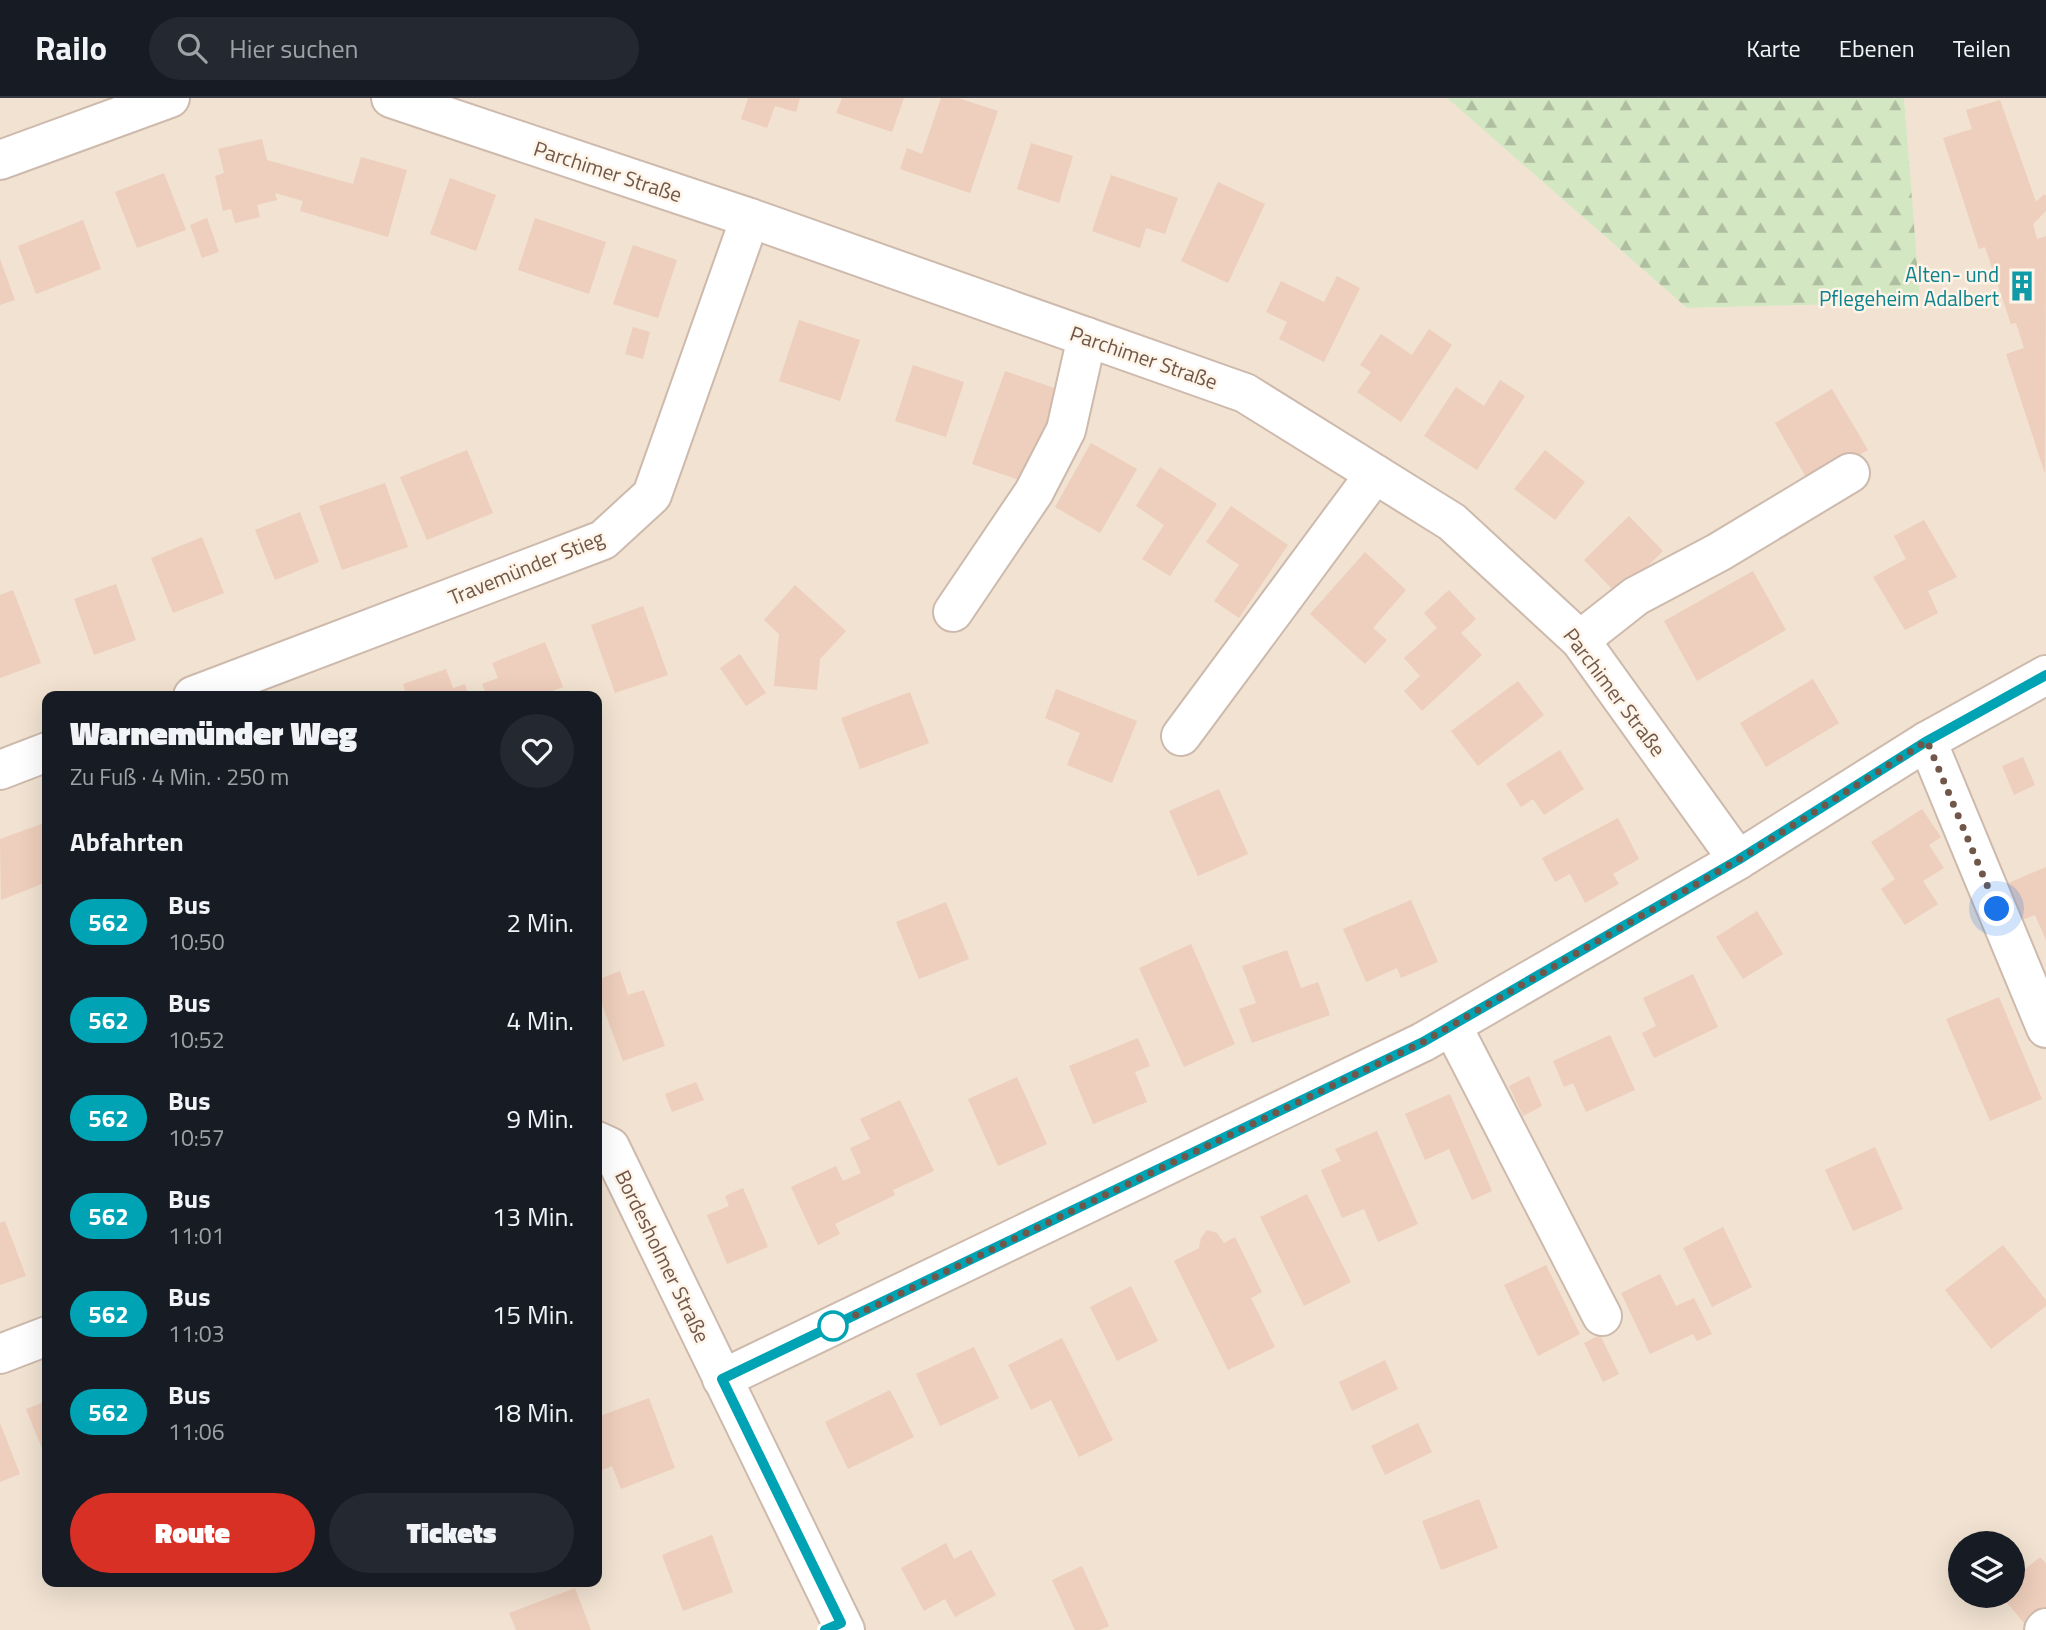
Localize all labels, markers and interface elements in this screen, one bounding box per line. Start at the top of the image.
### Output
search box [149,17,639,80]
text: Railo [35,23,107,73]
icon: search [173,29,211,67]
text: Hier suchen [229,29,359,68]
text: Karte [1746,30,1801,66]
text: Ebenen [1839,30,1915,66]
text: Teilen [1953,30,2011,66]
street label: Parchimer Straße [530,132,686,210]
place label: Alten- und Pflegeheim Adalbert [1819,258,2000,314]
building icon: Alten- und Pflegeheim Adalbert [2005,269,2039,303]
street label: Parchimer Straße [1066,317,1222,397]
street label: Travemünder Stieg [443,521,609,613]
street label: Parchimer Straße [1556,621,1674,763]
text: Warnemünder Weg [70,708,357,758]
button: heart [500,714,574,788]
text: Zu Fuß · 4 Min. · 250 m [70,759,289,794]
text: Abfahrten [70,822,184,861]
text: Bus [168,885,210,924]
your location [1979,891,2014,926]
text: 2 Min. [507,903,574,942]
text: 562 [88,904,129,940]
text: 10:50 [168,924,225,959]
text: Bus [168,983,210,1022]
text: 4 Min. [507,1001,574,1040]
text: 562 [88,1002,129,1038]
text: 10:52 [168,1022,225,1057]
text: Bus [168,1081,210,1120]
text: 9 Min. [507,1099,574,1138]
text: 562 [88,1100,129,1136]
text: 10:57 [168,1120,225,1155]
street label: Bordesholmer Straße [607,1164,719,1348]
text: Bus [168,1179,210,1218]
text: 13 Min. [492,1197,574,1236]
text: 562 [88,1198,129,1234]
text: 11:01 [168,1218,225,1253]
text: Bus [168,1277,210,1316]
text: 15 Min. [492,1295,574,1334]
text: 562 [88,1296,129,1332]
unlabelled marker [818,1311,848,1341]
text: 11:03 [168,1316,225,1351]
text: Bus [168,1375,210,1414]
text: 18 Min. [492,1393,574,1432]
text: 562 [88,1394,129,1430]
text: 11:06 [168,1414,225,1449]
button: Route [70,1493,315,1573]
button: Tickets [329,1493,574,1573]
map controls [1948,1531,2025,1608]
button: layers [1948,1531,2025,1608]

